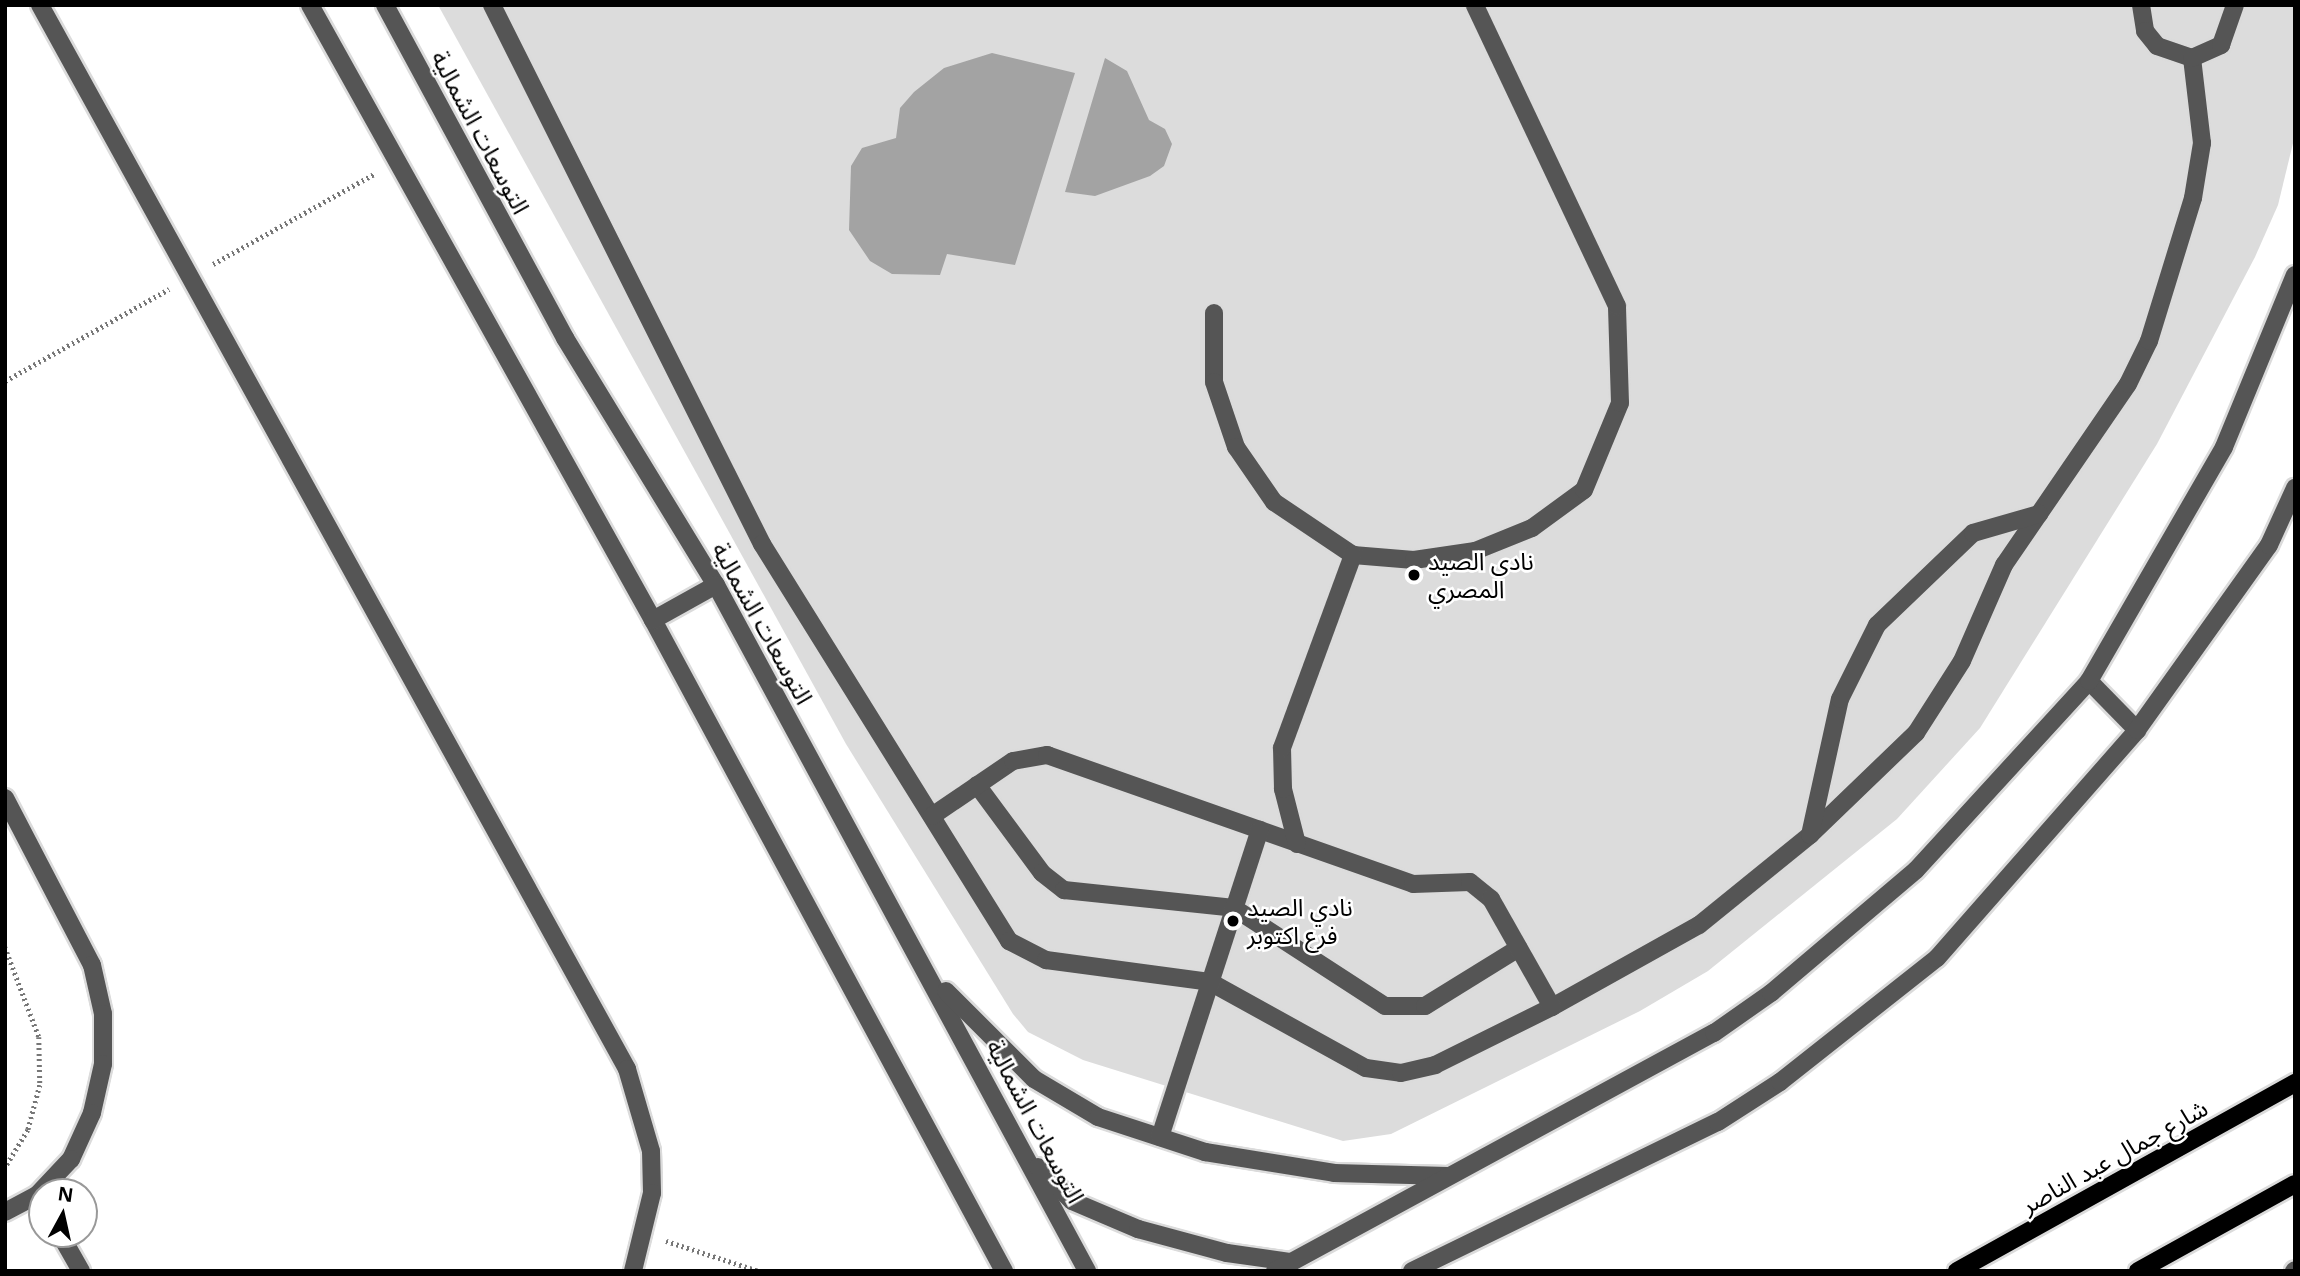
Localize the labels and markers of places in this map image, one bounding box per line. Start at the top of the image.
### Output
place label: نادى الصيد المصري [1428,547,1534,603]
marker: نادى الصيد المصري [1406,567,1422,583]
place label: نادي الصيد فرع اكتوبر [1247,893,1353,949]
marker: نادي الصيد فرع اكتوبر [1225,913,1241,929]

